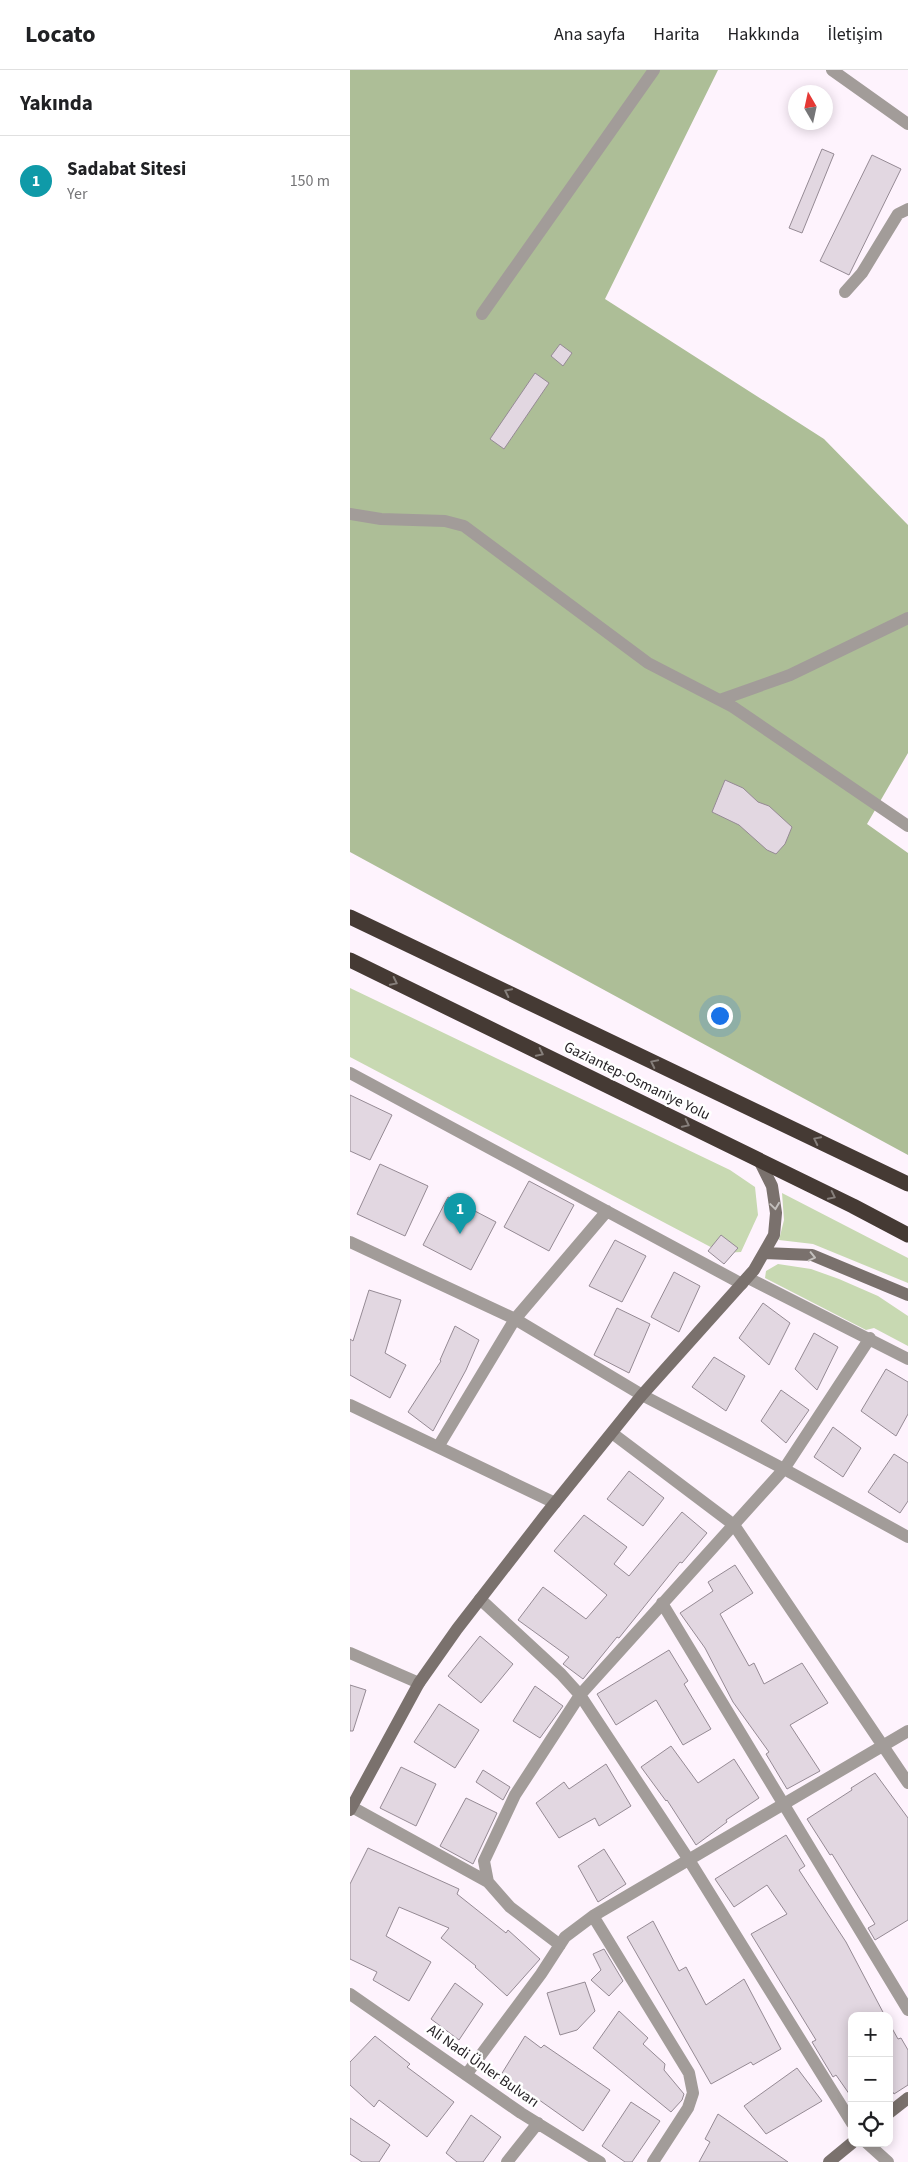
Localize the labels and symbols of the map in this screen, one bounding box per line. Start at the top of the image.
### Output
north arrow [788,85,833,130]
one-way arrow [389,975,398,986]
one-way arrow [504,988,513,999]
your location [707,1003,733,1029]
street label: Gaziantep-Osmaniye Yolu [560,1036,714,1126]
one-way arrow [535,1047,544,1057]
one-way arrow [650,1058,659,1069]
one-way arrow [681,1118,690,1128]
one-way arrow [813,1136,822,1147]
one-way arrow [827,1189,836,1200]
pin: 1 [444,1193,476,1234]
one-way arrow [769,1201,779,1210]
one-way arrow [808,1251,816,1262]
street label: Ali Nadi Ünler Bulvarı [423,2019,543,2113]

